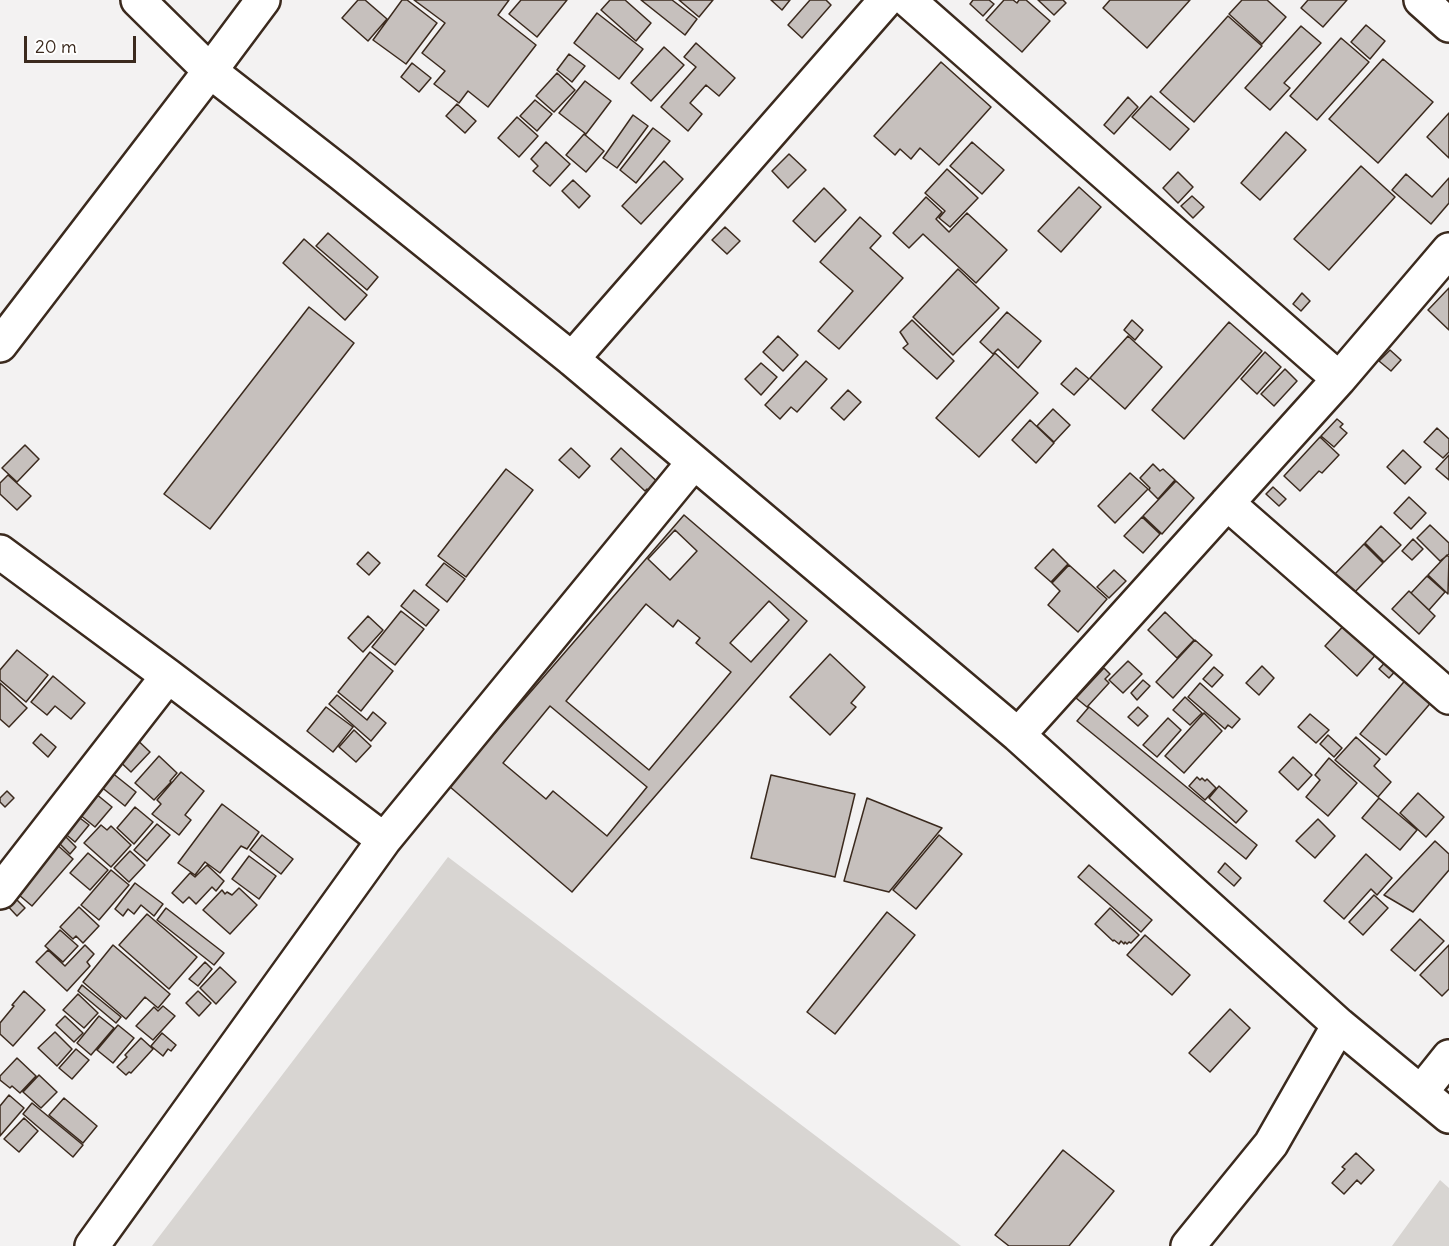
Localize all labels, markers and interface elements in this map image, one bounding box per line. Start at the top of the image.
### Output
scale bar [27,24,140,62]
text: 20 m [35,35,77,58]

